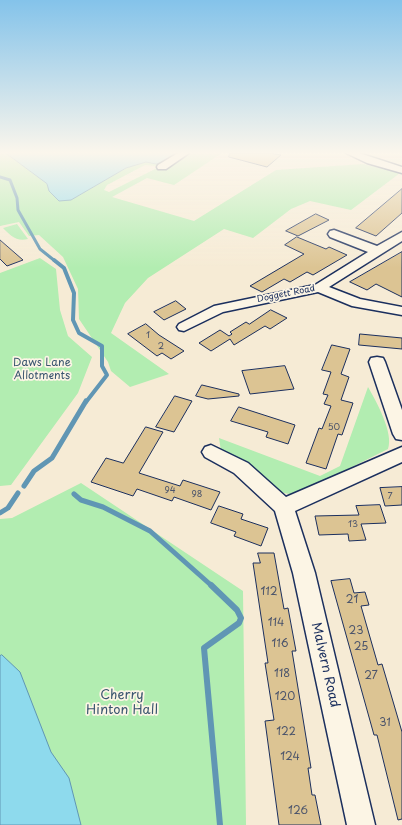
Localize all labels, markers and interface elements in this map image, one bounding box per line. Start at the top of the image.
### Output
street label: Doggett Road [256,283,316,305]
house number: 1 [146,331,150,341]
house number: 2 [158,342,164,352]
park label: Daws Lane Allotments [13,356,71,382]
house number: 50 [328,423,340,433]
house number: 94 [164,486,176,496]
house number: 98 [192,490,202,500]
house number: 7 [387,492,393,502]
house number: 13 [348,520,358,530]
house number: 112 [260,585,278,599]
house number: 21 [346,593,358,607]
house number: 114 [268,616,284,630]
street label: Malvern Road [308,621,342,709]
house number: 23 [349,624,363,638]
house number: 116 [272,637,288,651]
house number: 25 [354,640,368,654]
house number: 118 [274,667,290,681]
house number: 27 [364,669,378,683]
park label: Cherry Hinton Hall [86,687,158,718]
house number: 120 [275,690,295,704]
house number: 31 [379,716,391,730]
house number: 122 [276,725,296,739]
house number: 124 [280,750,300,764]
house number: 126 [288,804,308,818]

